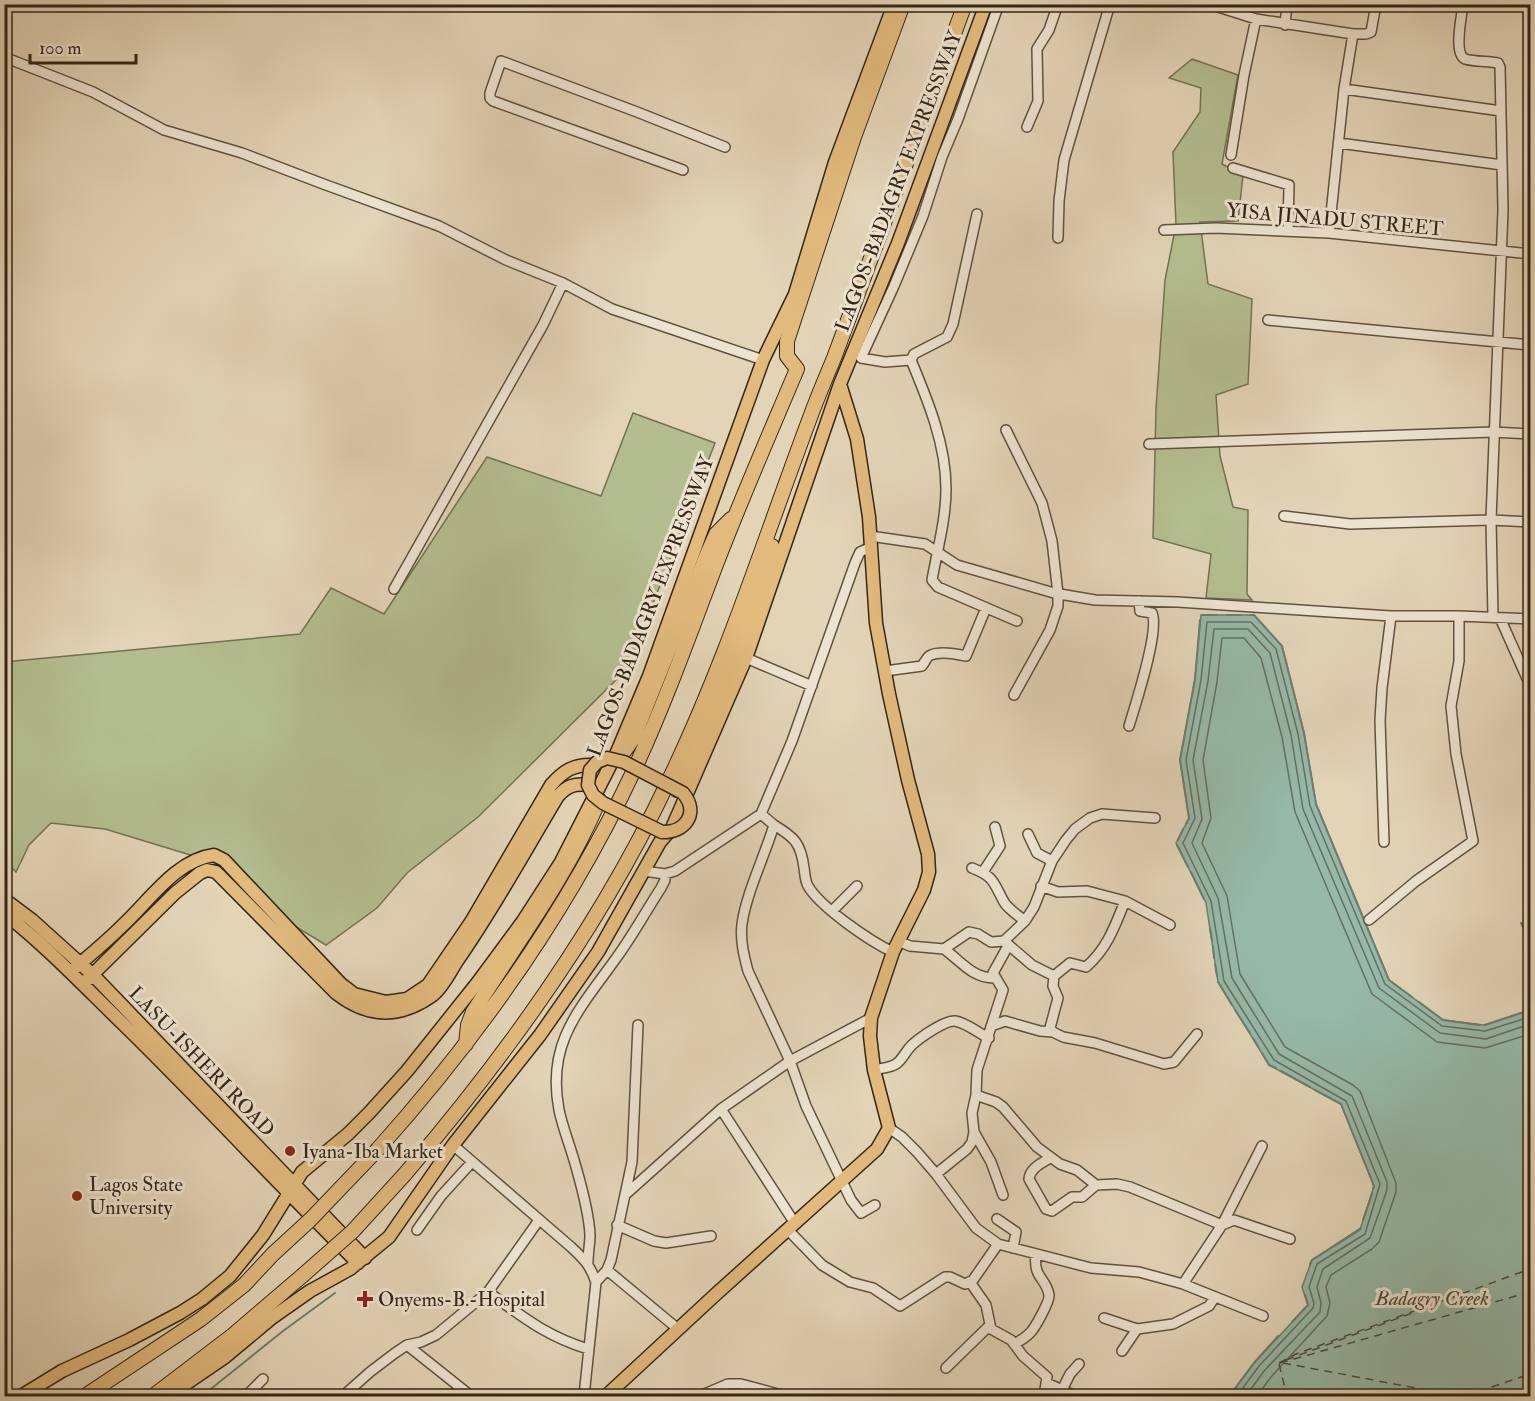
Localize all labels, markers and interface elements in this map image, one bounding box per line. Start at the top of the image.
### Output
street label: LAGOS-BADAGRY EXPRESSWAY [829,26,968,335]
scale bar [30,27,136,65]
text: 100 m [39,37,82,60]
street label: YISA JINADU STREET [1225,198,1445,241]
street label: LAGOS-BADAGRY EXPRESSWAY [581,451,720,760]
street label: LASU-ISHERI ROAD [123,981,280,1142]
place label: Iyana-Iba Market [302,1139,444,1164]
marker: Iyana-Iba Market [283,1144,297,1158]
place label: Lagos State University [89,1172,183,1220]
marker: Lagos State University [70,1189,84,1203]
water label: Badagry Creek [1374,1285,1489,1312]
place label: Onyems-B.-Hospital [378,1287,545,1313]
marker: Onyems-B.-Hospital [356,1290,374,1308]

